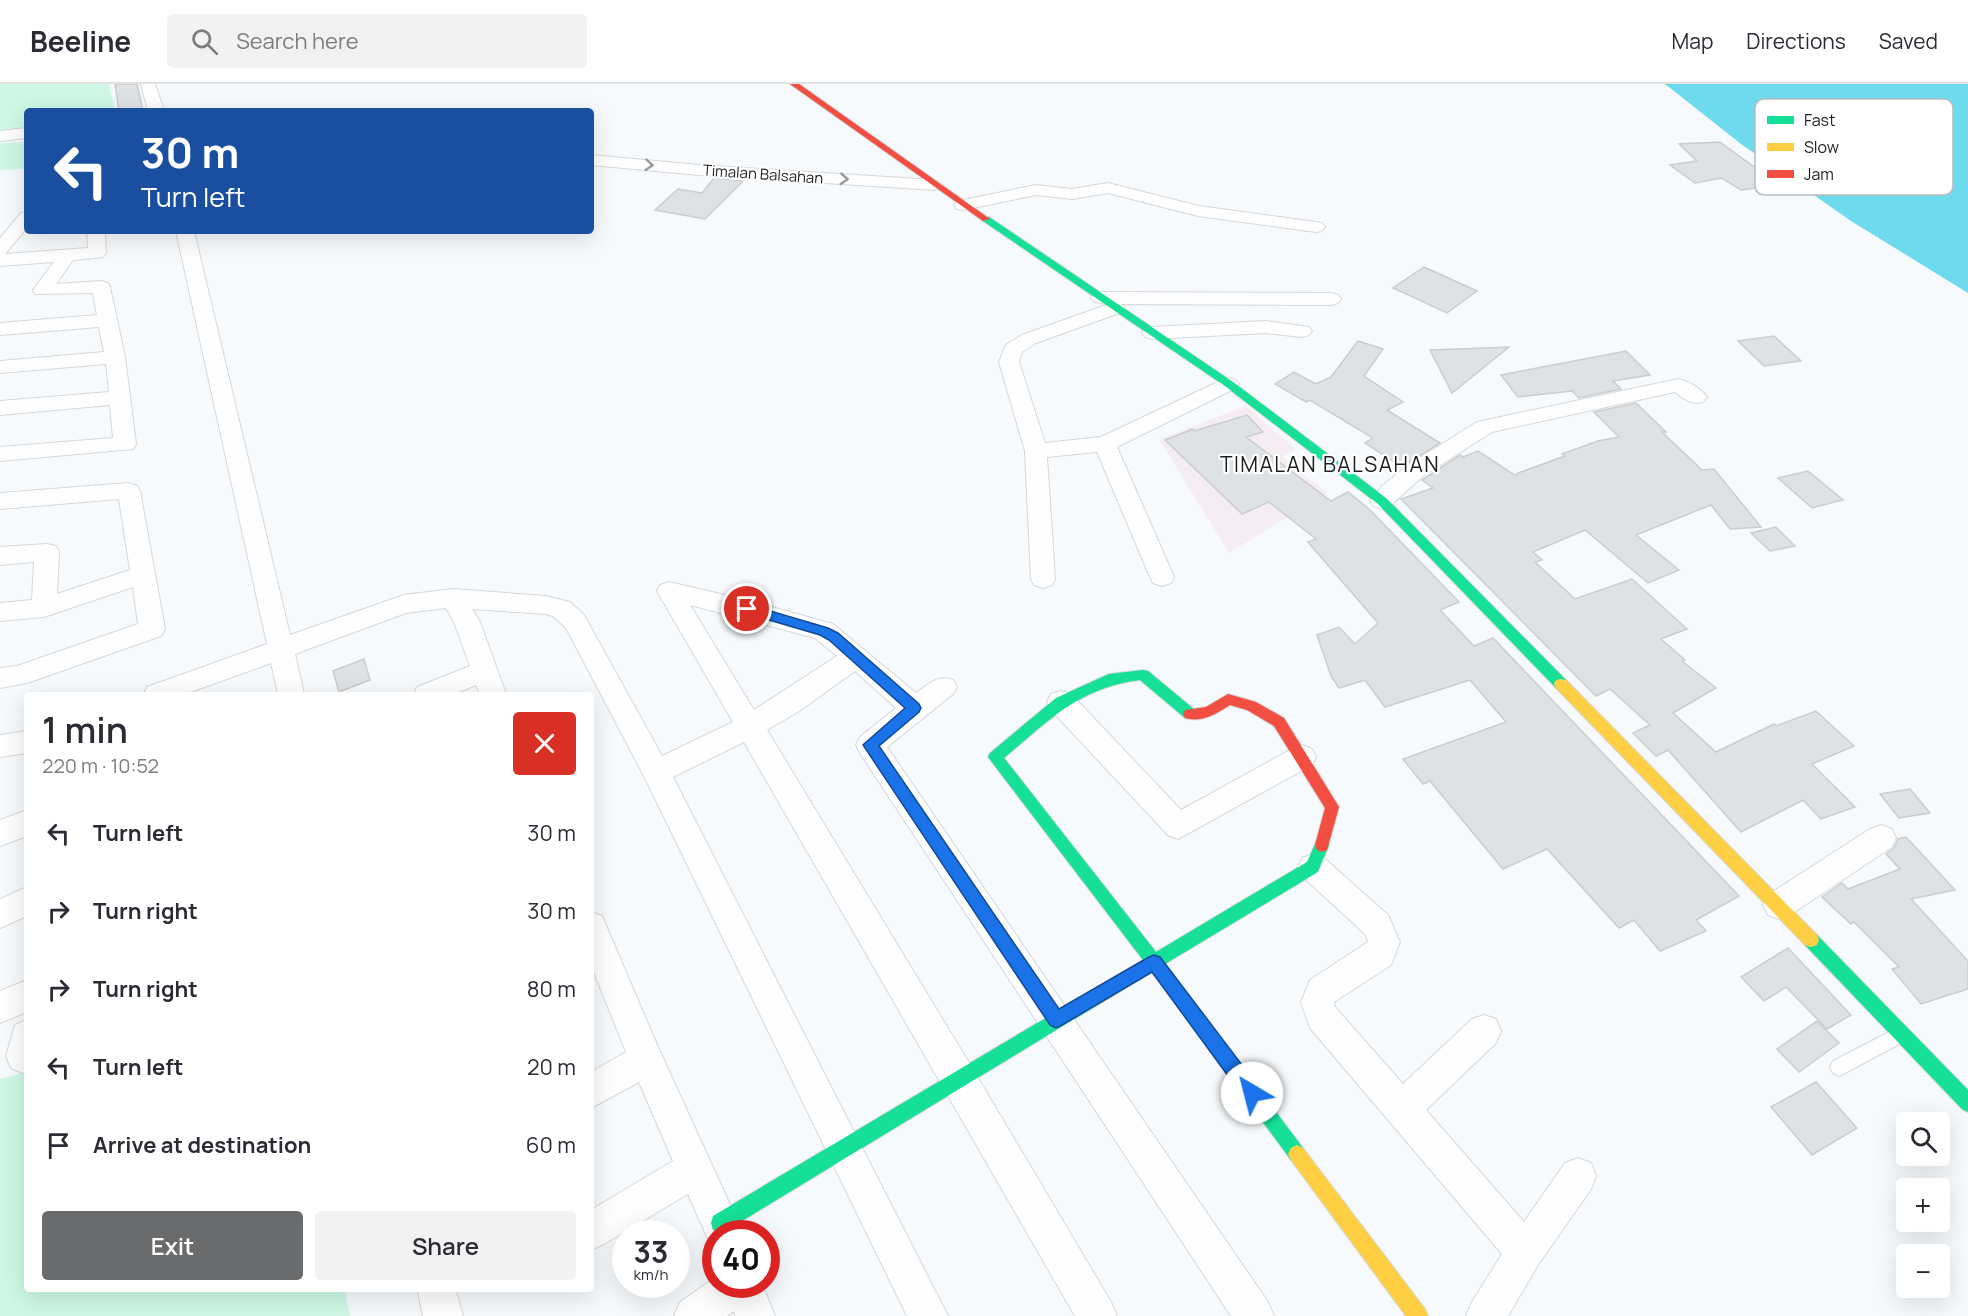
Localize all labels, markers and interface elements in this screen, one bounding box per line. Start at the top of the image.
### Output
search box [167,14,587,68]
text: Beeline [30,22,131,60]
icon: search [188,25,221,58]
text: Search here [236,26,359,56]
text: Map [1672,27,1713,55]
text: Directions [1746,27,1846,55]
text: Saved [1879,27,1938,55]
legend [1755,99,1953,195]
text: Fast [1804,109,1835,131]
text: 30 m [141,123,239,181]
icon: left [42,132,120,210]
text: Slow [1804,136,1839,158]
one-way arrow [645,158,654,171]
street label: Timalan Balsahan [702,159,824,189]
text: Jam [1804,163,1834,185]
one-way arrow [839,173,848,186]
text: Turn left [141,178,245,215]
district label: TIMALAN BALSAHAN [1220,450,1440,478]
pin [721,583,772,634]
icon: arrive [730,592,763,625]
text: 1 min [42,705,128,754]
button: close [513,712,576,775]
text: 220 m · 10:52 [42,752,159,779]
icon: left [42,817,75,850]
text: Turn left [93,818,183,848]
text: 30 m [527,818,576,848]
icon: right [42,895,75,928]
text: Turn right [93,896,198,926]
text: 30 m [527,896,576,926]
icon: right [42,973,75,1006]
text: Turn right [93,974,198,1004]
text: 80 m [527,974,576,1004]
icon: left [42,1051,75,1084]
text: Turn left [93,1052,183,1082]
text: 20 m [527,1052,576,1082]
position arrow [1220,1061,1284,1125]
map controls [1896,1112,1950,1298]
button: search [1896,1112,1950,1166]
icon: arrive [42,1129,75,1162]
text: Arrive at destination [93,1130,311,1160]
text: 60 m [526,1130,576,1160]
button: + [1896,1178,1950,1232]
button: Exit [42,1211,303,1280]
button: Share [315,1211,576,1280]
speed limit sign: 40 [702,1220,780,1298]
text: 33 [634,1231,668,1272]
button: − [1896,1244,1950,1298]
text: km/h [634,1264,668,1285]

